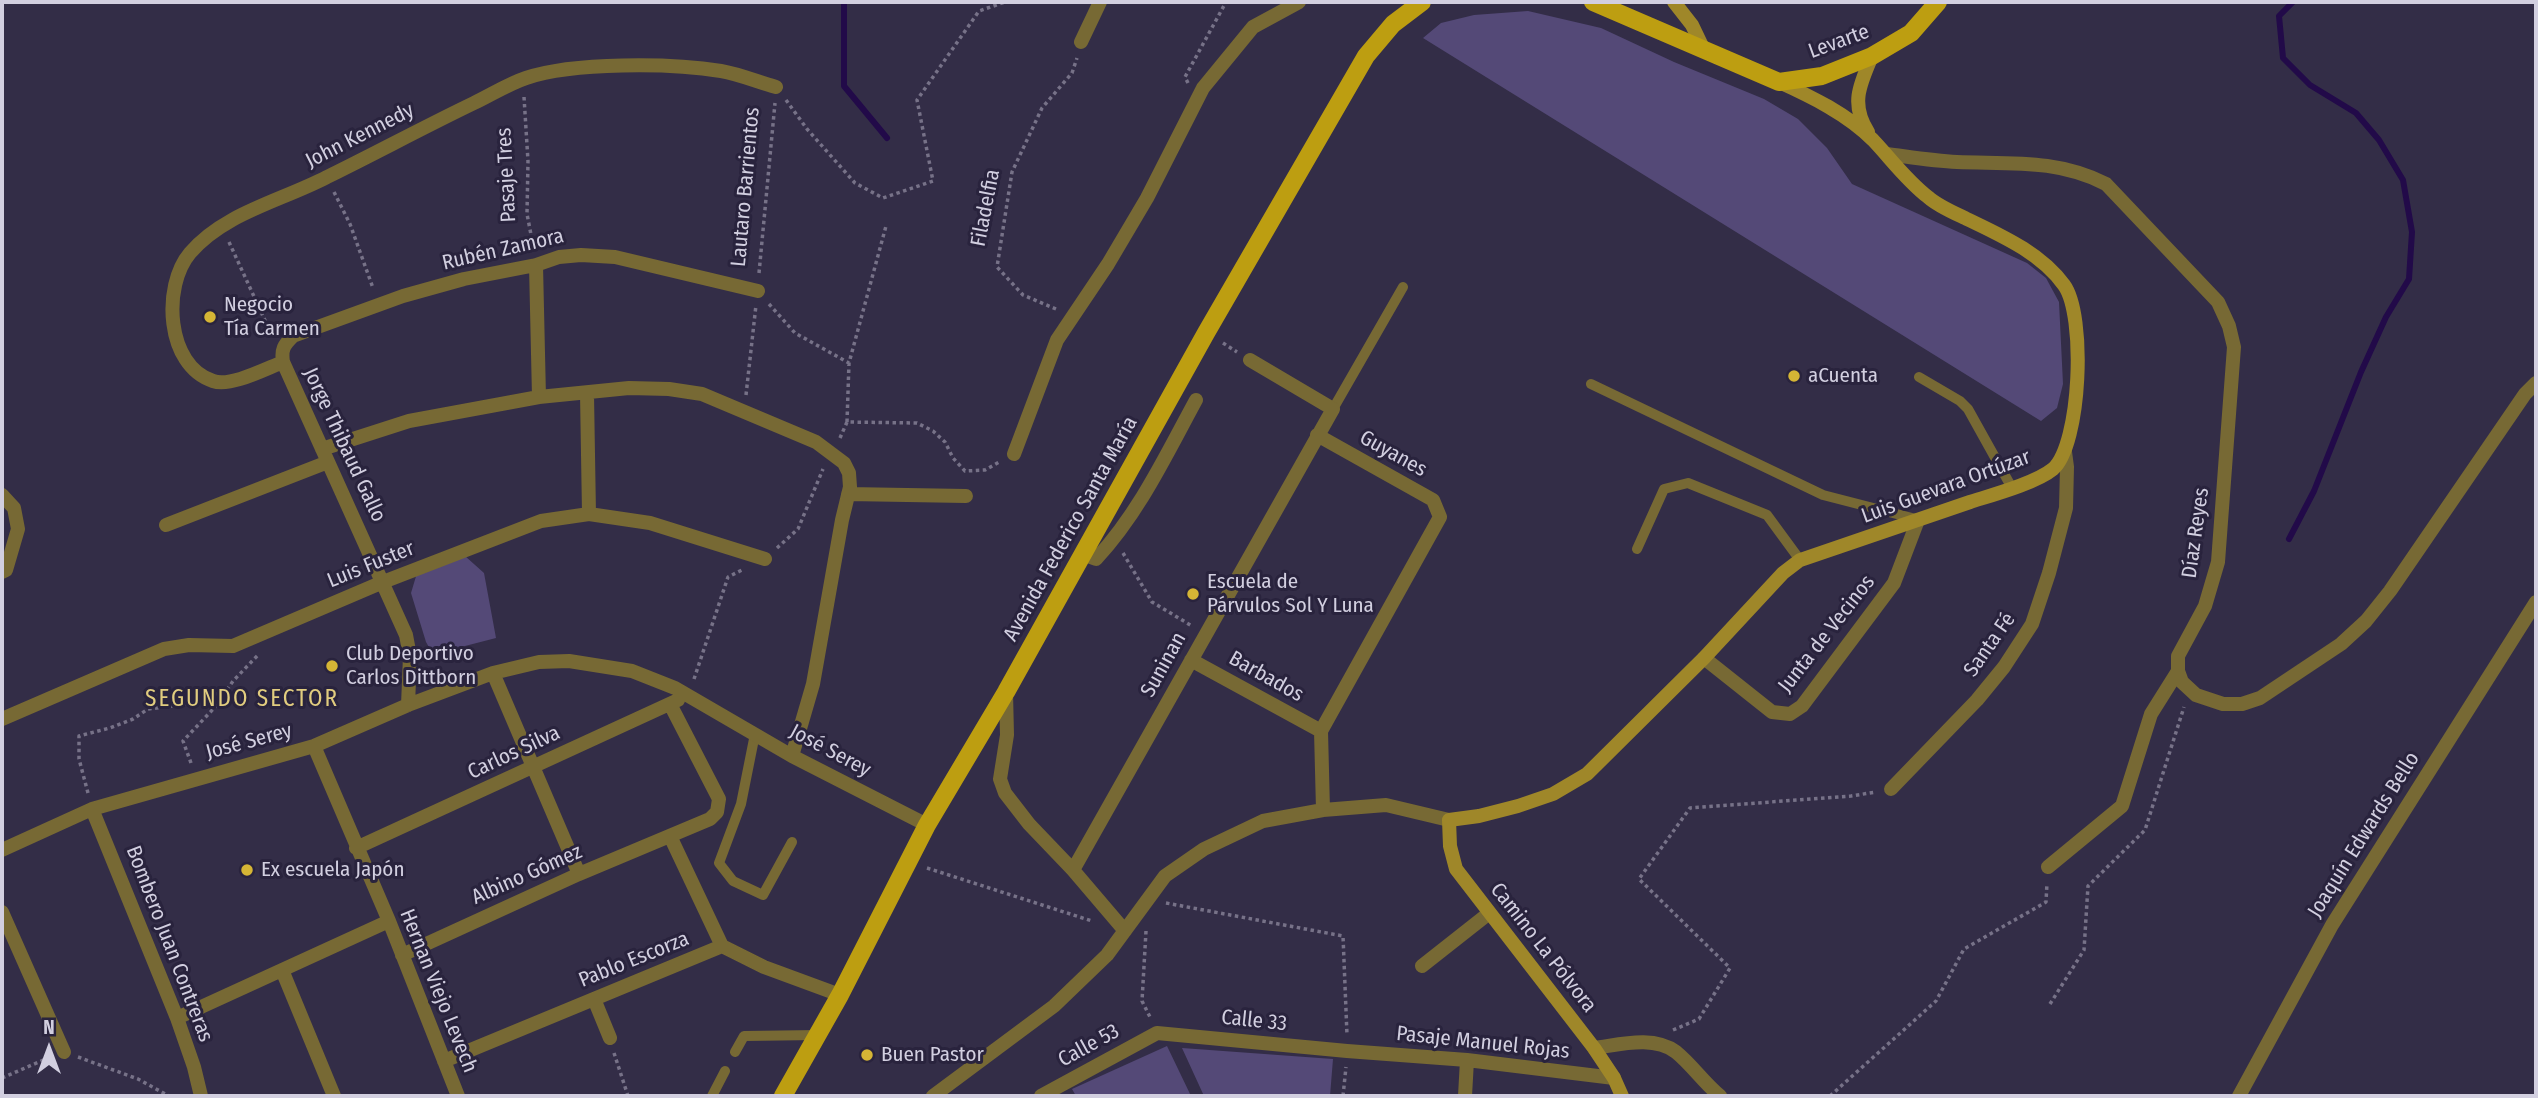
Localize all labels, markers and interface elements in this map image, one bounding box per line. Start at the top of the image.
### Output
street label: Levarte [1805,19,1873,65]
street label: John Kennedy [302,98,418,174]
street label: Lautaro Barrientos [726,106,766,268]
street label: Pasaje Tres [492,127,522,223]
street label: Filadelfia [966,167,1006,249]
street label: Rubén Zamora [440,224,566,276]
place label: Negocio Tía Carmen [224,292,320,342]
marker: Negocio Tía Carmen [202,309,218,325]
place label: aCuenta [1808,363,1878,389]
street label: Jorge Thibaud Gallo [297,364,391,526]
marker: aCuenta [1786,368,1802,384]
street label: Avenida Federico Santa María [999,412,1143,646]
street label: Guyanes [1355,425,1431,483]
street label: Luis Guevara Ortúzar [1858,445,2034,529]
street label: Díaz Reyes [2177,486,2215,580]
street label: Luis Fuster [324,536,418,594]
place label: Escuela de Párvulos Sol Y Luna [1207,569,1374,619]
street label: Junta de Vecinos [1773,570,1881,698]
marker: Escuela de Párvulos Sol Y Luna [1185,586,1201,602]
street label: Santa Fé [1959,608,2021,682]
street label: Suninan [1136,628,1192,702]
place label: Club Deportivo Carlos Dittborn [346,641,476,691]
street label: Barbados [1224,646,1308,708]
marker: Club Deportivo Carlos Dittborn [324,658,340,674]
district label: SEGUNDO SECTOR [147,686,337,714]
street label: José Serey [203,718,295,766]
street label: José Serey [785,719,875,783]
street label: Carlos Silva [464,721,564,785]
street label: Joaquín Edwards Bello [2303,747,2425,923]
street label: Albino Gómez [468,840,586,910]
street label: Bombero Juan Contreras [120,842,218,1046]
place label: Ex escuela Japón [261,857,404,883]
marker: Ex escuela Japón [239,862,255,878]
street label: Camino La Pólvora [1485,878,1601,1018]
street label: Hernan Viejo Levech [394,906,482,1076]
street label: Pablo Escorza [575,926,693,994]
street label: Calle 33 [1220,1005,1288,1037]
north arrow [14,1014,84,1084]
text: N [43,1016,55,1039]
street label: Calle 53 [1054,1019,1124,1073]
street label: Pasaje Manuel Rojas [1395,1021,1571,1065]
place label: Buen Pastor [881,1042,984,1068]
marker: Buen Pastor [859,1047,875,1063]

